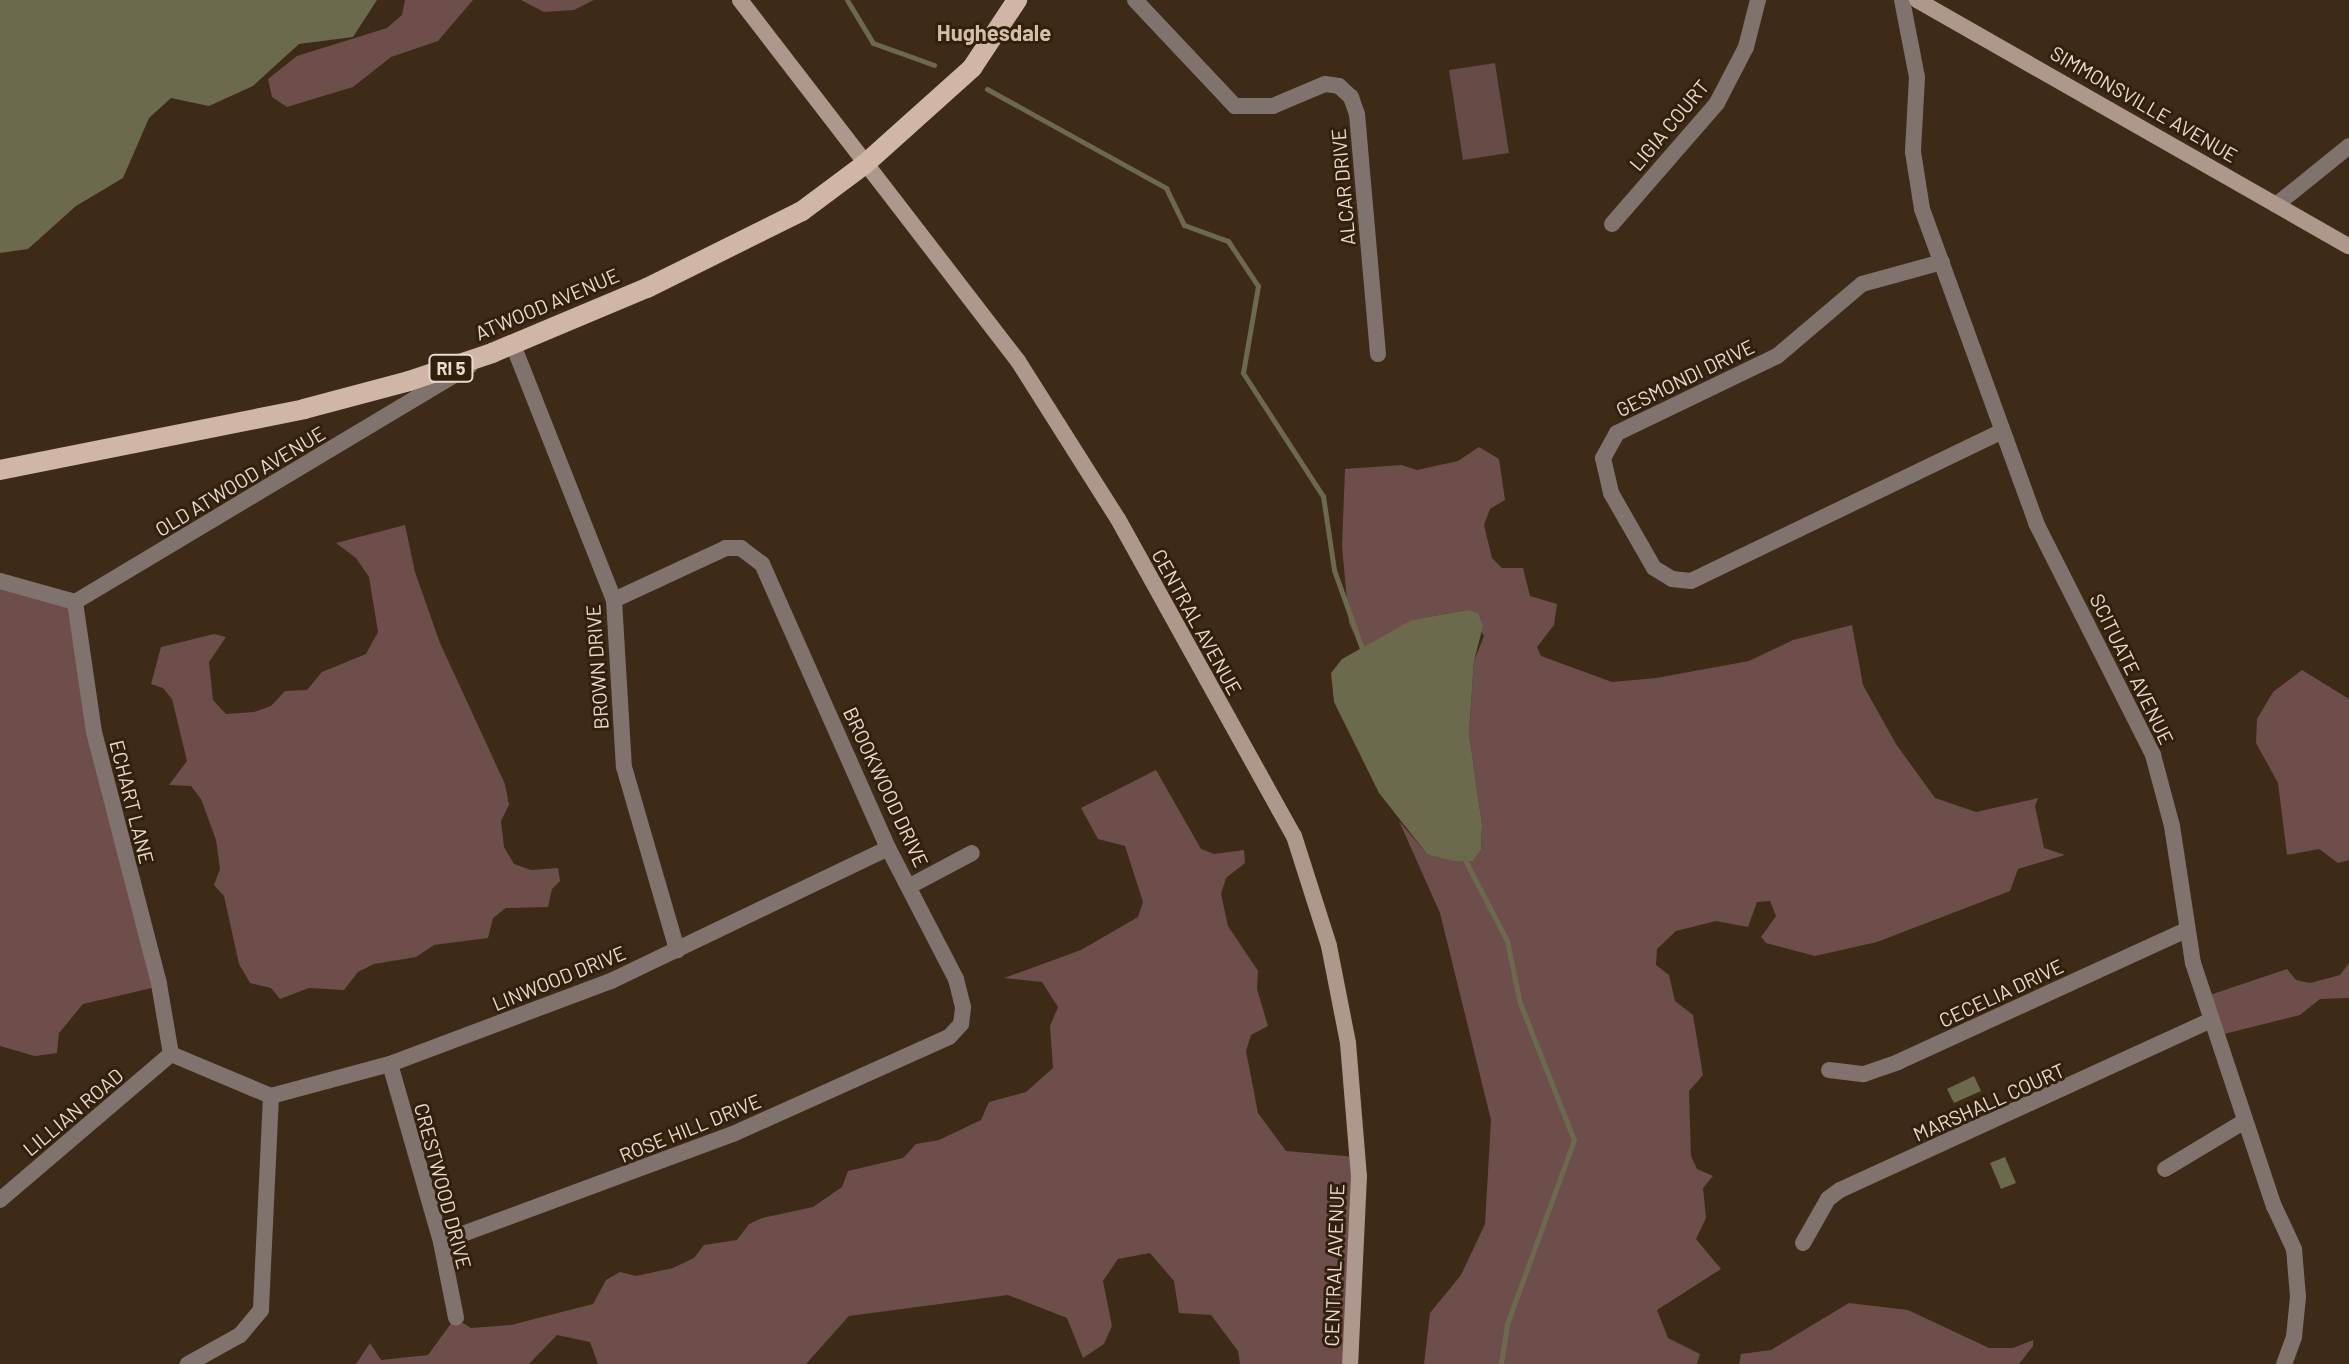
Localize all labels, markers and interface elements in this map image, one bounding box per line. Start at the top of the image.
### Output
district label: Hughesdale [937,20,1051,46]
street label: SIMMONSVILLE AVENUE [2046,41,2242,167]
street label: LIGIA COURT [1624,75,1714,175]
street label: ALCAR DRIVE [1326,128,1360,246]
street label: ATWOOD AVENUE [471,263,623,345]
street label: GESMONDI DRIVE [1612,334,1758,422]
road number: RI 5 [427,354,475,382]
street label: OLD ATWOOD AVENUE [151,421,329,541]
street label: CENTRAL AVENUE [1147,545,1247,699]
street label: SCITUATE AVENUE [2085,590,2179,748]
street label: BROWN DRIVE [581,604,613,730]
street label: BROOKWOOD DRIVE [838,703,934,871]
street label: ECHART LANE [105,738,159,866]
street label: LINWOOD DRIVE [489,940,629,1016]
street label: CECELIA DRIVE [1935,954,2067,1032]
street label: MARSHALL COURT [1909,1058,2069,1146]
street label: LILLIAN ROAD [18,1063,128,1161]
street label: ROSE HILL DRIVE [616,1089,764,1167]
street label: CRESTWOOD DRIVE [409,1100,477,1272]
street label: CENTRAL AVENUE [1319,1183,1349,1347]

